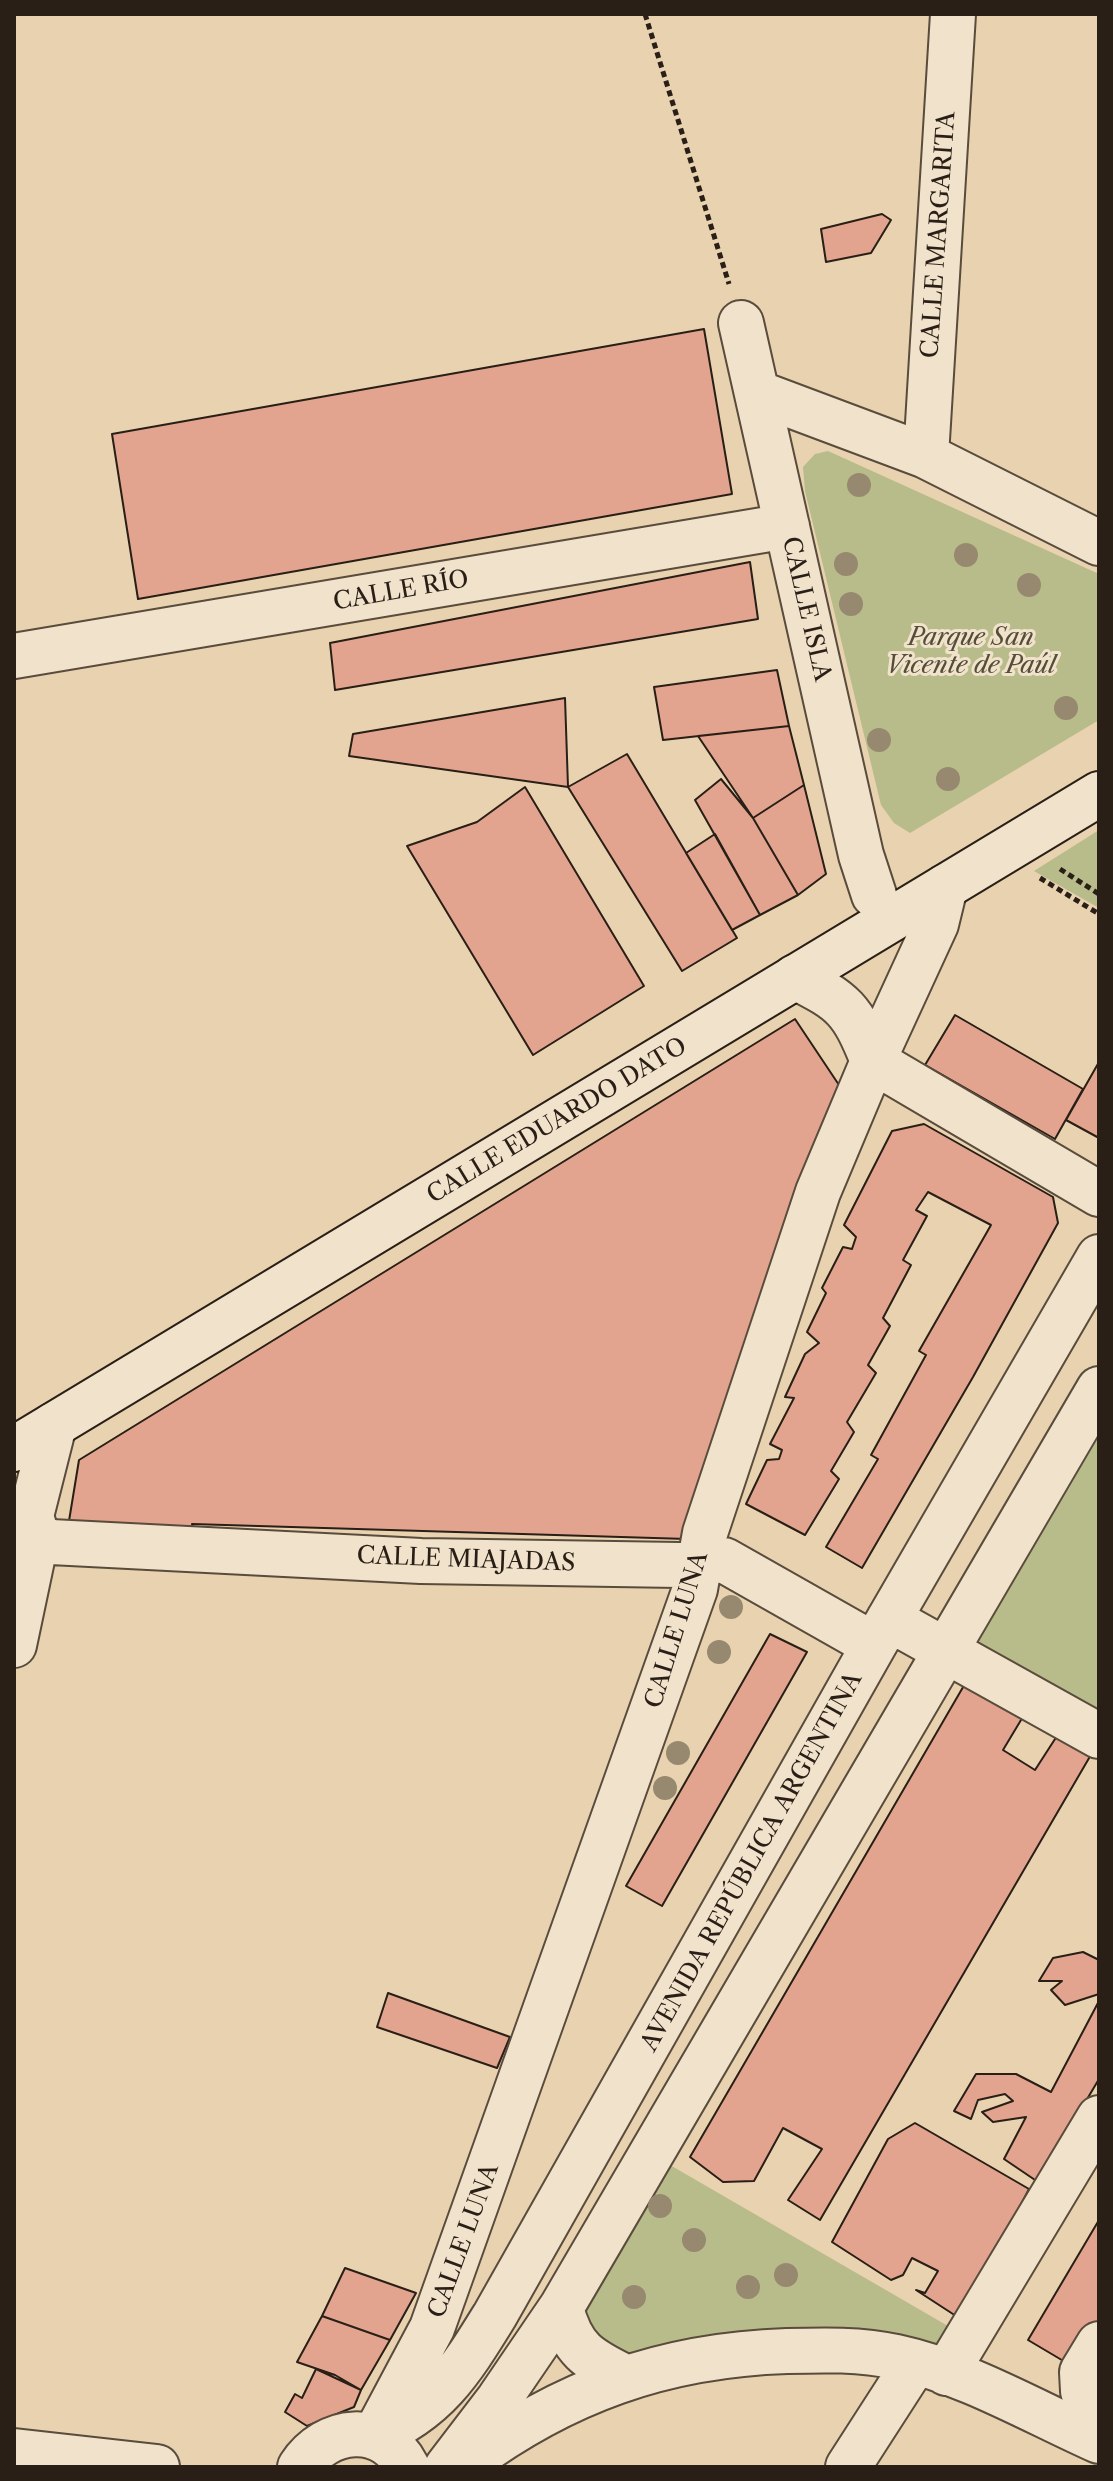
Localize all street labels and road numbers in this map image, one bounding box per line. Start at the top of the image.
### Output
street label: CALLE MARGARITA [916,111,962,359]
street label: CALLE ISLA [775,534,837,684]
street label: CALLE RÍO [331,565,471,617]
street label: CALLE EDUARDO DATO [422,1032,692,1210]
street label: CALLE MIAJADAS [356,1542,576,1578]
street label: CALLE LUNA [640,1548,714,1712]
street label: AVENIDA REPÚBLICA ARGENTINA [635,1667,869,2057]
street label: CALLE LUNA [423,2160,505,2322]

